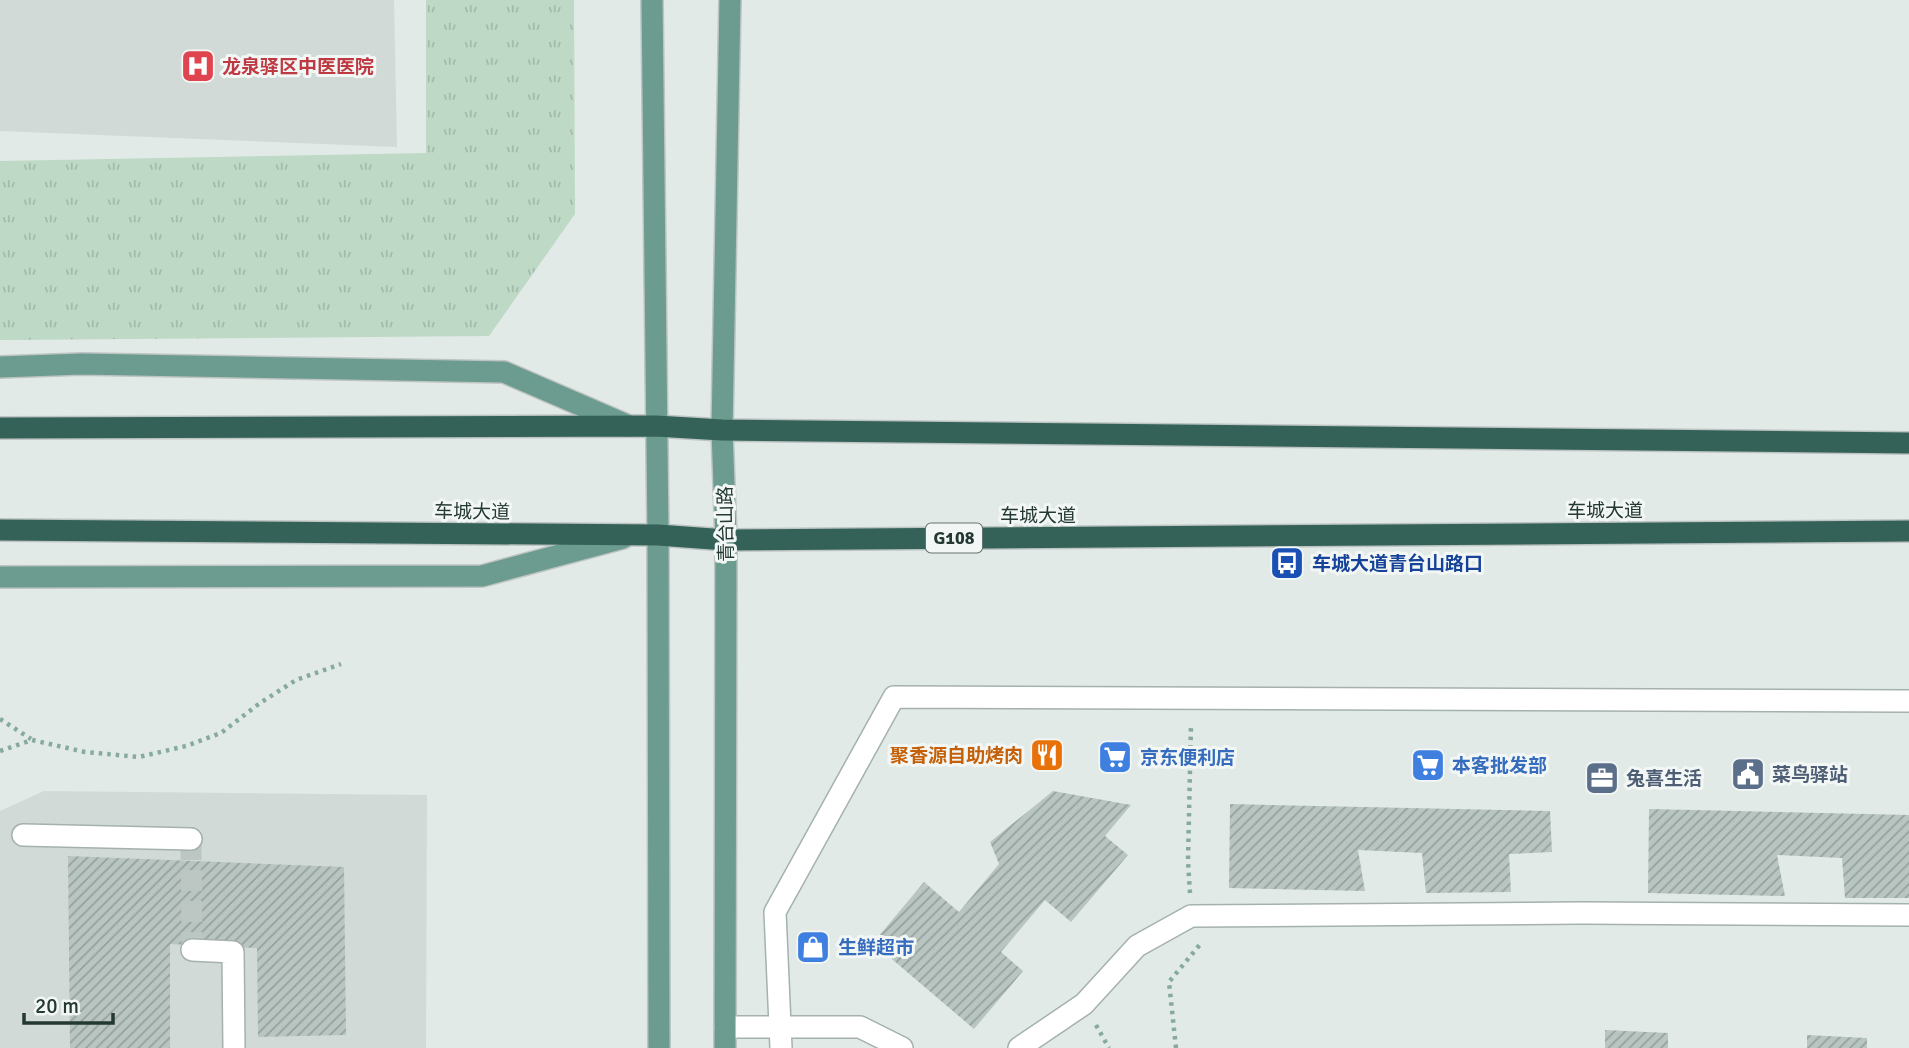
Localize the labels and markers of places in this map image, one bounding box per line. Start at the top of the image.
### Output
hospital icon: 龙泉驿区中医医院 [179,47,217,85]
place label: 龙泉驿区中医医院 [222,55,374,79]
bus stop icon: 车城大道青台山路口 [1268,544,1306,582]
place label: 车城大道青台山路口 [1312,552,1483,576]
restaurant icon: 聚香源自助烤肉 [1028,736,1066,774]
supermarket icon: 京东便利店 [1096,738,1134,776]
place label: 聚香源自助烤肉 [890,744,1023,768]
place label: 京东便利店 [1140,746,1235,770]
supermarket icon: 本客批发部 [1409,746,1447,784]
place label: 本客批发部 [1452,754,1547,778]
public building icon: 菜鸟驿站 [1729,755,1767,793]
office icon: 兔喜生活 [1583,759,1621,797]
place label: 菜鸟驿站 [1772,763,1848,787]
place label: 兔喜生活 [1626,767,1702,791]
shop icon: 生鲜超市 [794,928,832,966]
place label: 生鲜超市 [838,936,914,960]

